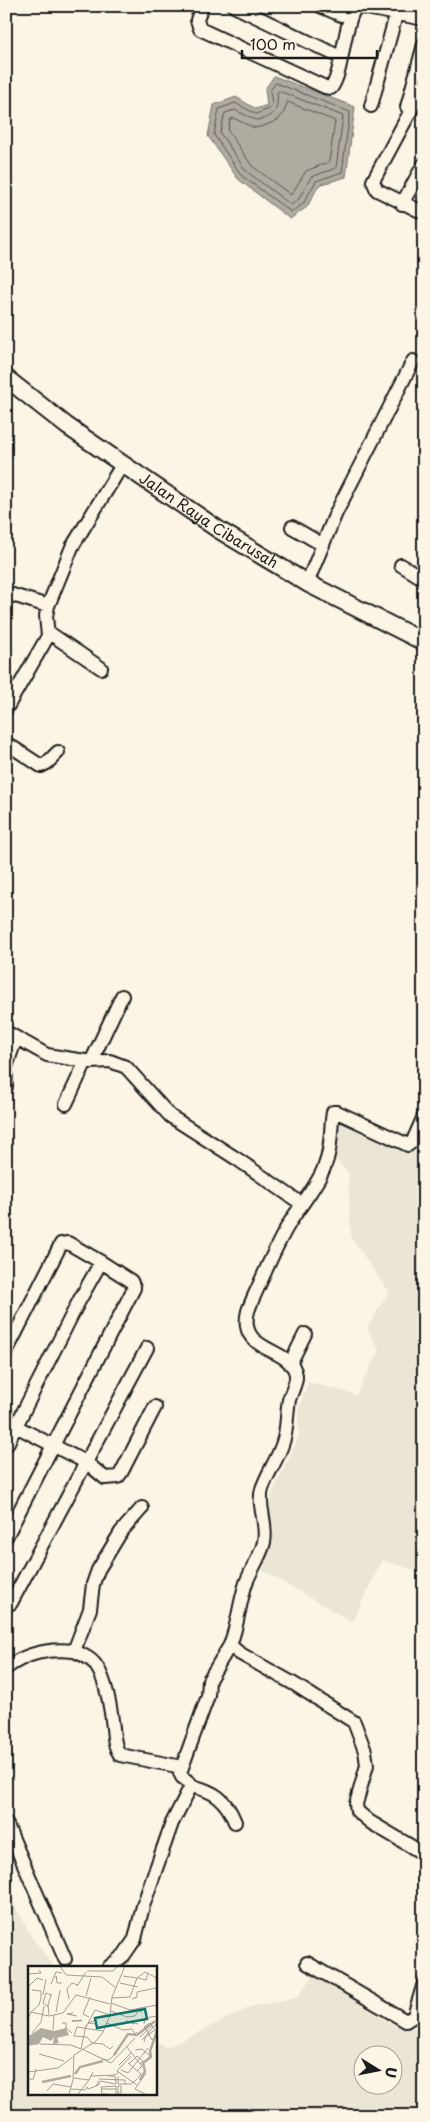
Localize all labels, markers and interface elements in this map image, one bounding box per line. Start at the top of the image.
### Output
scale bar [242,28,378,60]
text: 100 m [250,32,296,55]
street label: Jalan Raya Cibarusah [135,466,283,573]
inset map [28,1966,156,2094]
north arrow [352,2044,402,2094]
text: U [380,2065,403,2079]

